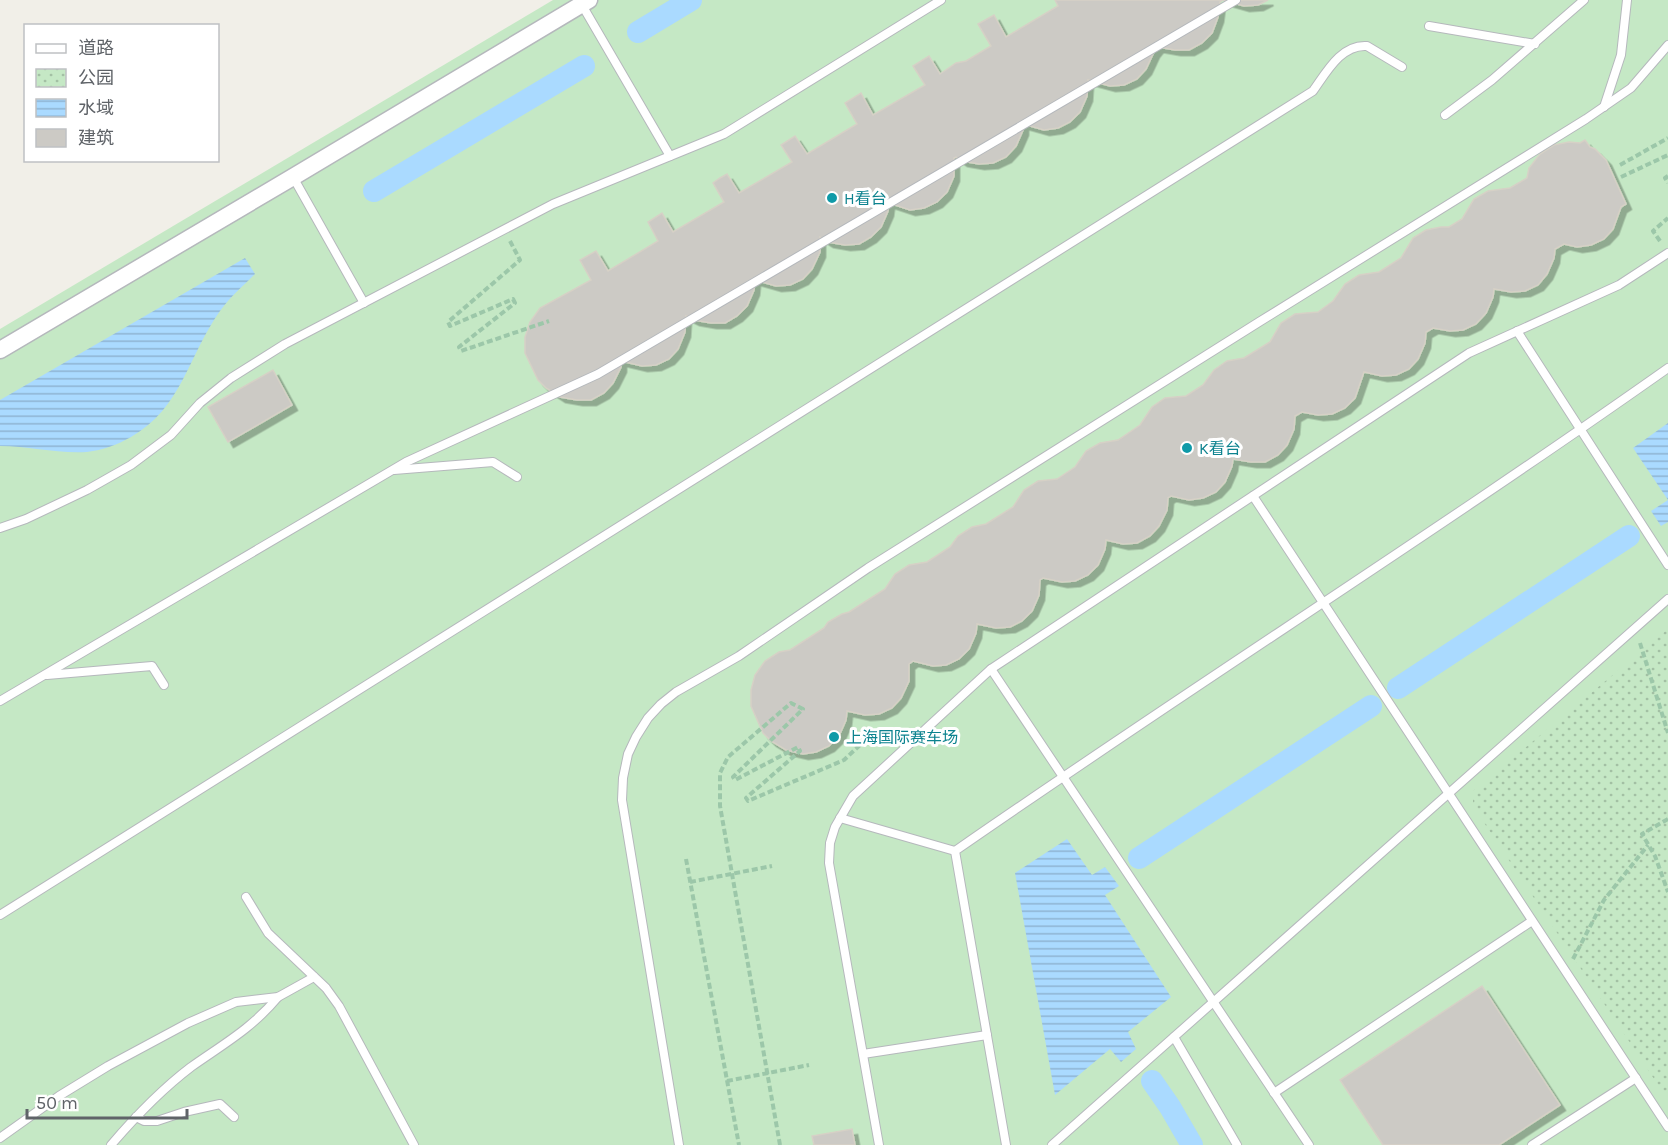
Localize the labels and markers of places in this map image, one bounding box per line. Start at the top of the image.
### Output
place label: H看台 [844,189,887,208]
marker: H看台 [825,191,839,205]
place label: K看台 [1199,439,1241,458]
marker: K看台 [1180,441,1194,455]
place label: 上海国际赛车场 [846,728,958,747]
marker: 上海国际赛车场 [827,730,841,744]

